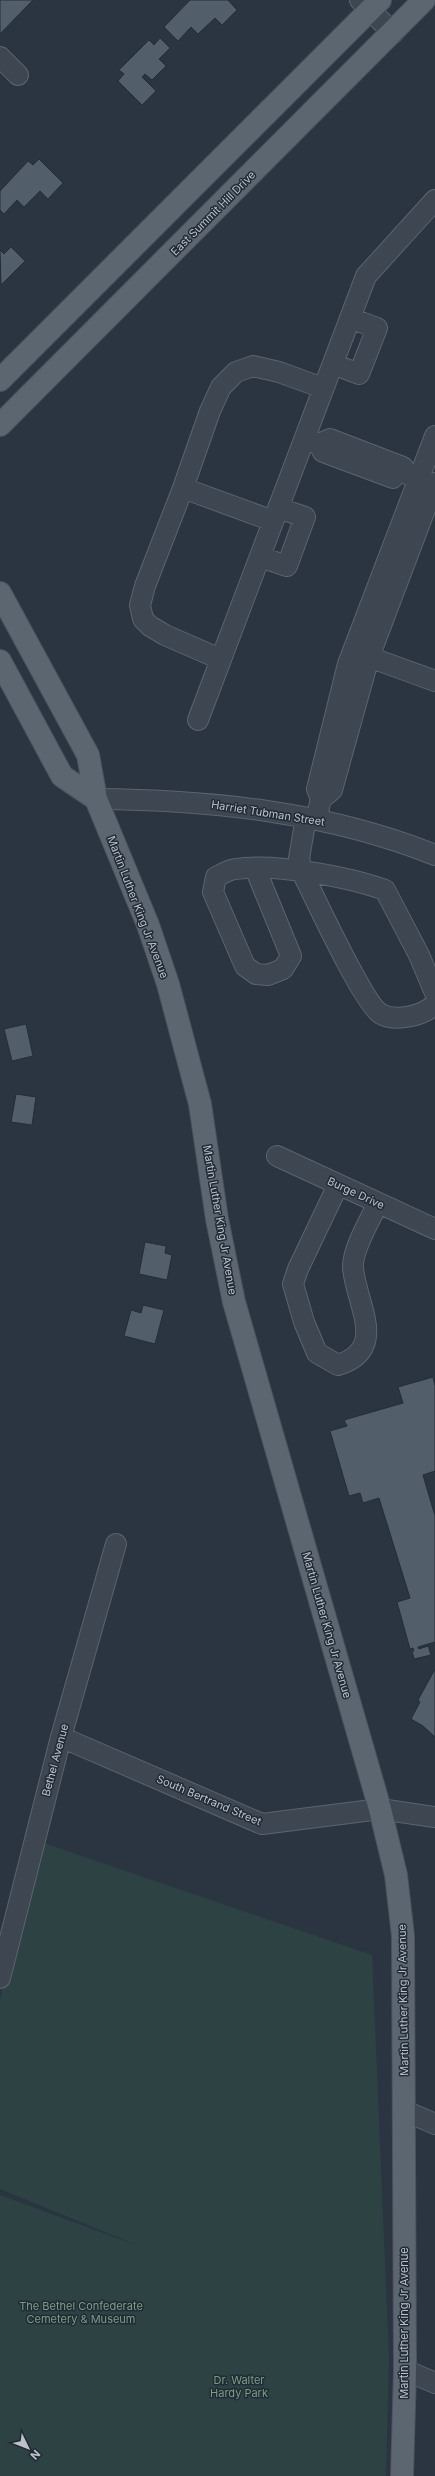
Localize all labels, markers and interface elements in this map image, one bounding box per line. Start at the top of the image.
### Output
street label: East Summit Hill Drive [168,168,258,258]
street label: Harriet Tubman Street [210,797,326,829]
street label: Martin Luther King Jr Avenue [104,834,172,980]
street label: Martin Luther King Jr Avenue [200,1144,240,1296]
street label: Burge Drive [325,1174,387,1212]
street label: Martin Luther King Jr Avenue [299,1550,355,1700]
street label: Bethel Avenue [39,1722,71,1798]
street label: South Bertrand Street [154,1772,264,1829]
street label: Martin Luther King Jr Avenue [395,1924,411,2076]
street label: Martin Luther King Jr Avenue [397,2247,411,2399]
park label: The Bethel Confederate Cemetery & Museum [19,2299,143,2326]
park label: Dr. Walter Hardy Park [210,2373,268,2400]
north arrow [8,2428,48,2468]
text: N [27,2447,43,2463]

